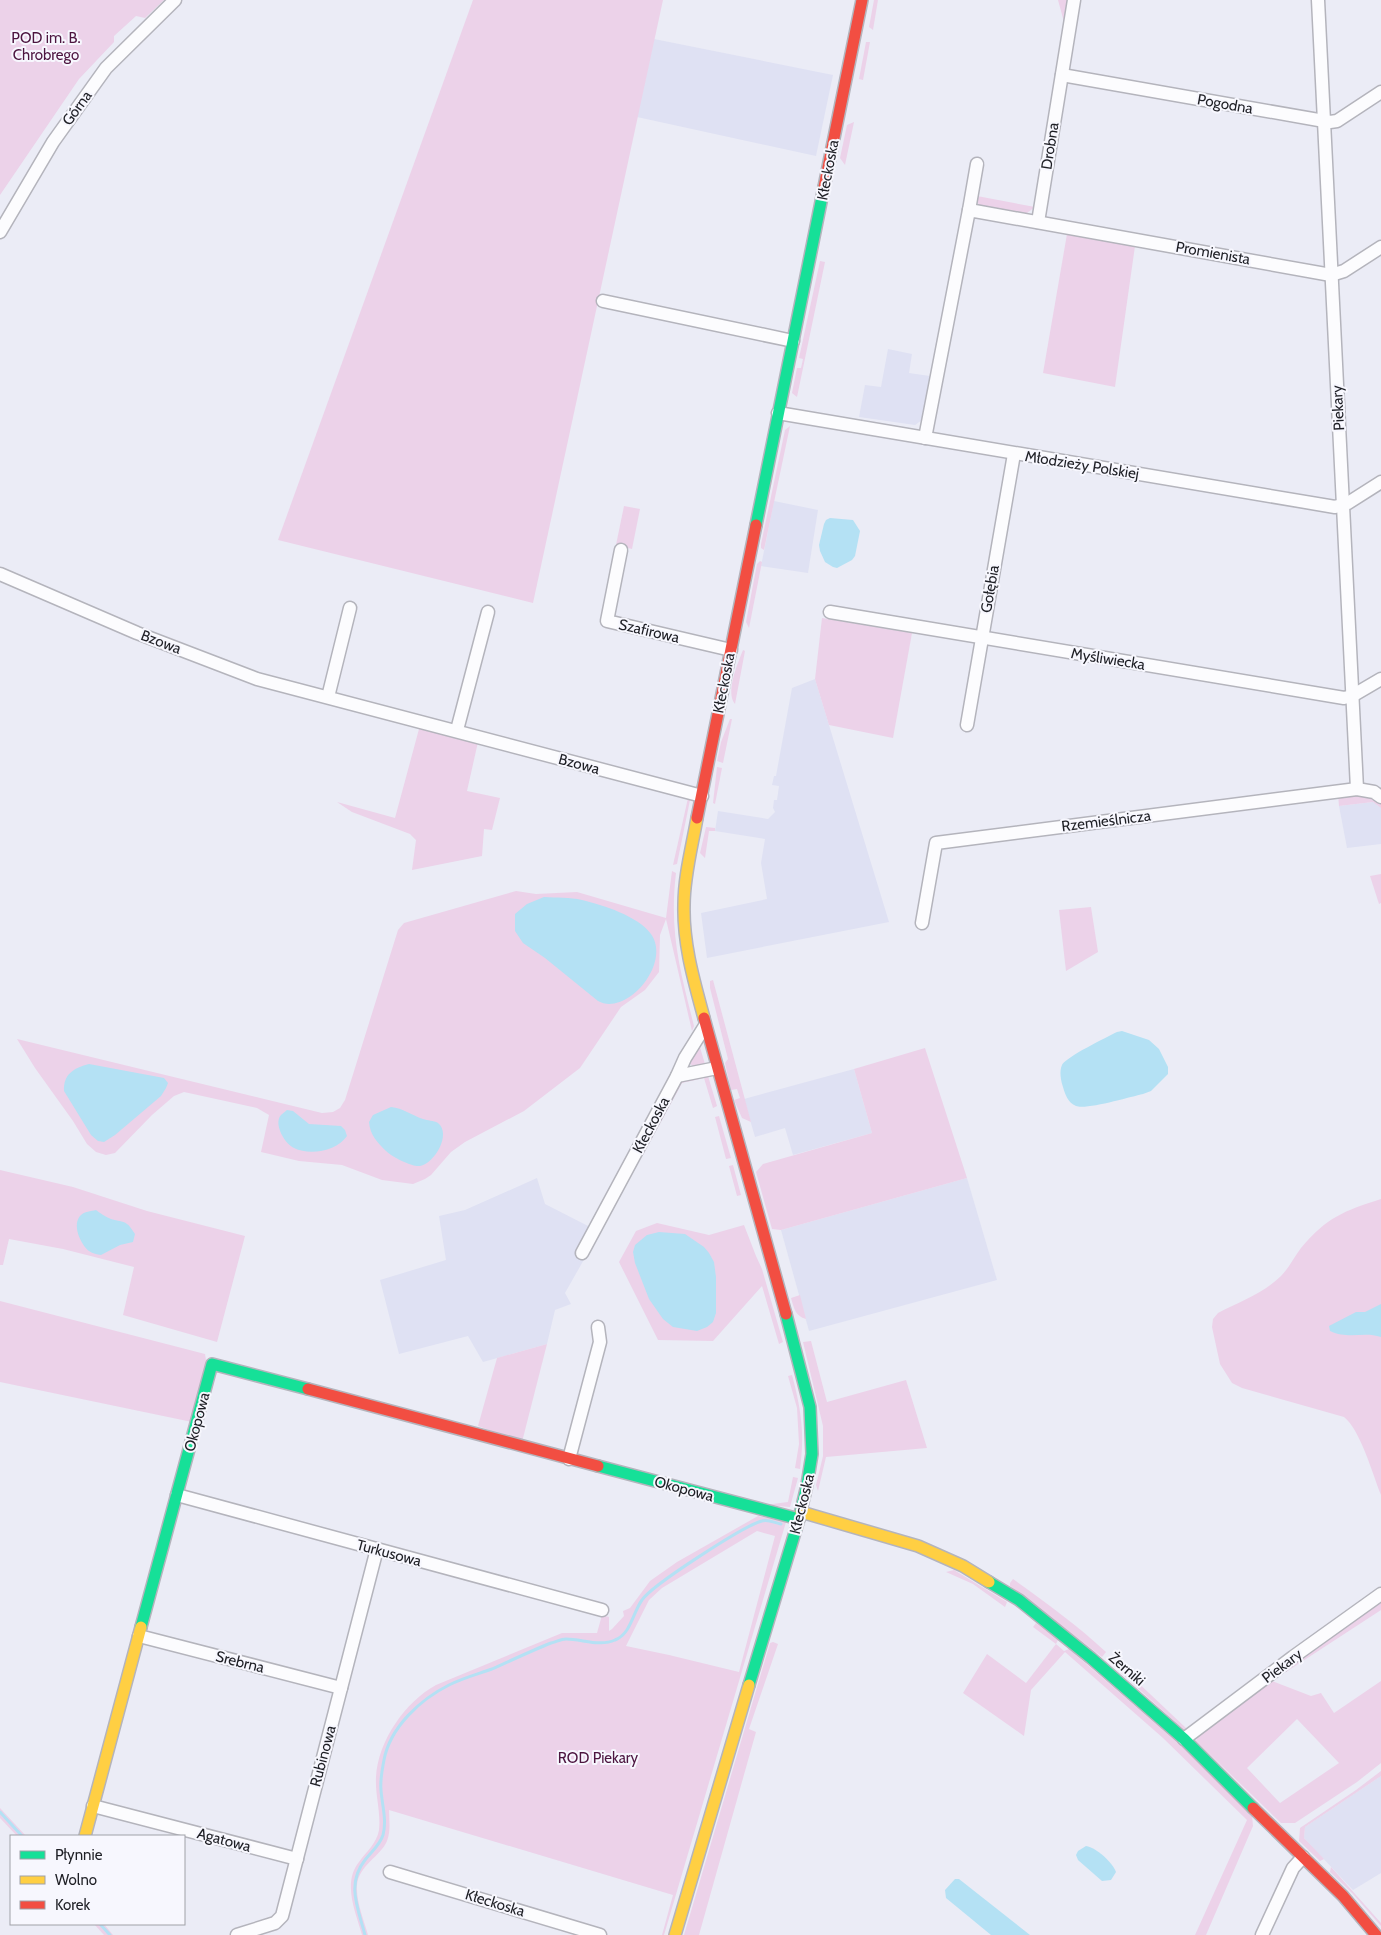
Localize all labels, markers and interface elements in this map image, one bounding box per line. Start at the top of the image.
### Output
park label: POD im. B. Chrobrego [11,29,81,64]
street label: Górna [58,86,96,129]
street label: Pogodna [1196,90,1255,118]
street label: Drobna [1037,120,1063,171]
street label: Kłeckoska [813,137,843,202]
street label: Promienista [1174,238,1252,269]
street label: Piekary [1328,384,1348,431]
street label: Młodzieży Polskiej [1024,447,1140,483]
street label: Gołębia [977,563,1003,614]
street label: Szafirowa [617,615,682,647]
street label: Bzowa [138,626,184,658]
street label: Myśliwiecka [1070,644,1147,674]
street label: Kłeckoska [709,650,739,715]
street label: Bzowa [556,750,602,778]
street label: Rzemieślnicza [1060,806,1153,835]
street label: Kłeckoska [629,1093,674,1156]
street label: Okopowa [180,1390,214,1454]
street label: Kłeckoska [786,1471,818,1536]
street label: Okopowa [652,1472,716,1506]
street label: Turkusowa [355,1536,424,1570]
street label: Piekary [1258,1645,1306,1687]
street label: Srebrna [214,1647,267,1677]
street label: Żerniki [1105,1648,1149,1690]
street label: Rubinowa [306,1723,340,1789]
park label: ROD Piekary [558,1749,639,1767]
street label: Agatowa [195,1824,254,1856]
legend [10,1835,185,1925]
text: Płynnie [55,1846,103,1864]
text: Wolno [55,1871,97,1889]
street label: Kłeckoska [463,1885,528,1921]
text: Korek [55,1896,90,1914]

